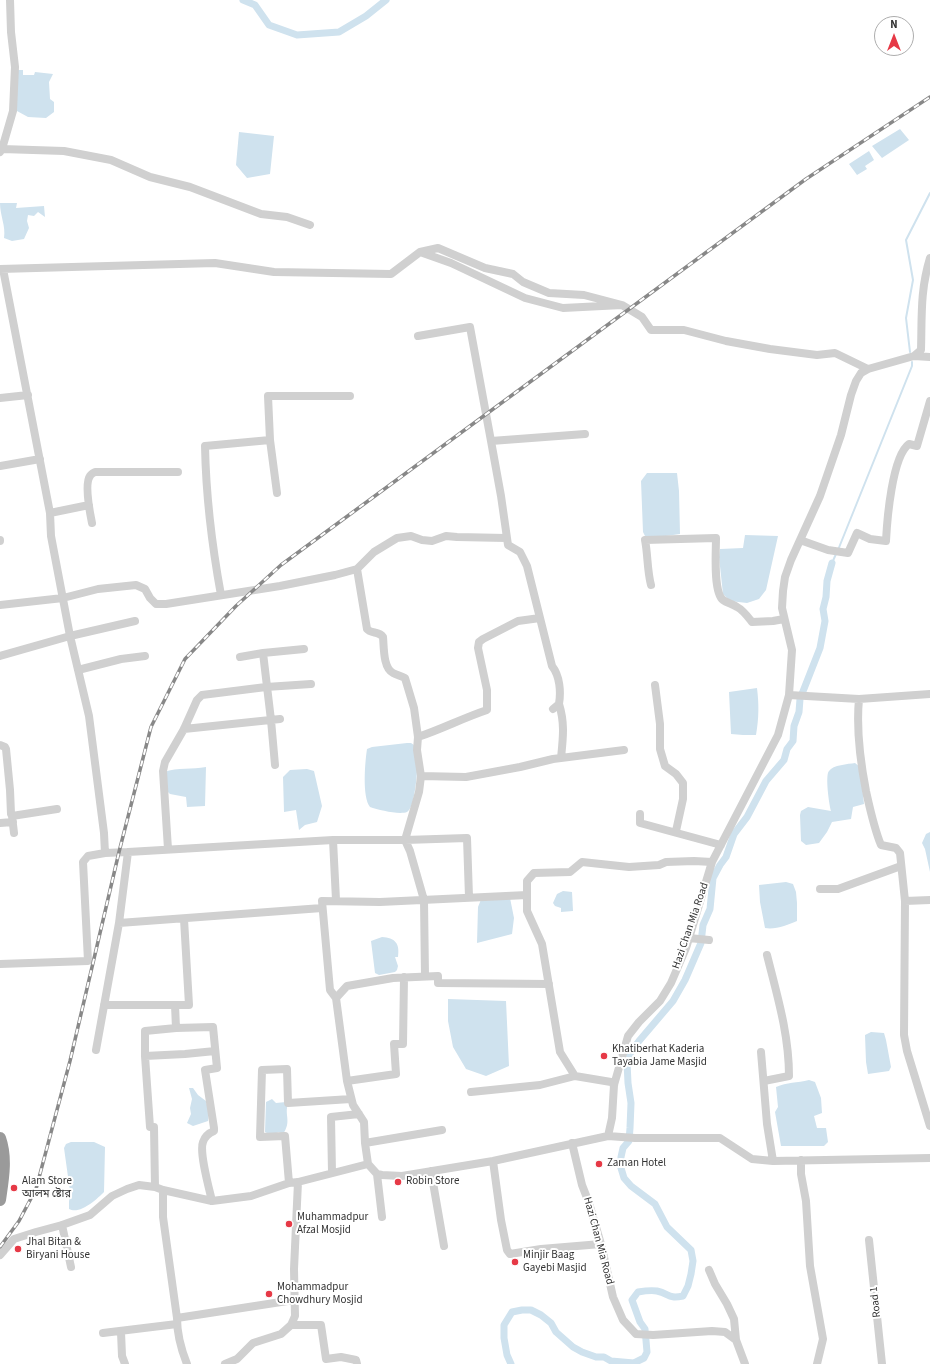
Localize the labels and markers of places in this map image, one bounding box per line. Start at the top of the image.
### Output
place label: Khatiberhat Kaderia Tayabia Jame Masjid [612,1043,707,1069]
marker: Khatiberhat Kaderia Tayabia Jame Masjid [599,1051,609,1061]
place label: Zaman Hotel [607,1157,666,1171]
marker: Zaman Hotel [594,1159,604,1169]
place label: Alam Store আলম ষ্টোর [22,1175,72,1201]
place label: Robin Store [406,1175,459,1189]
marker: Robin Store [393,1177,403,1187]
marker: Alam Store আলম ষ্টোর [9,1183,19,1193]
place label: Muhammadpur Afzal Mosjid [297,1211,368,1237]
marker: Muhammadpur Afzal Mosjid [284,1219,294,1229]
place label: Jhal Bitan & Biryani House [26,1236,90,1262]
marker: Jhal Bitan & Biryani House [13,1244,23,1254]
place label: Minjir Baag Gayebi Masjid [523,1249,587,1275]
marker: Minjir Baag Gayebi Masjid [510,1257,520,1267]
place label: Mohammadpur Chowdhury Mosjid [277,1281,363,1307]
marker: Mohammadpur Chowdhury Mosjid [264,1289,274,1299]

